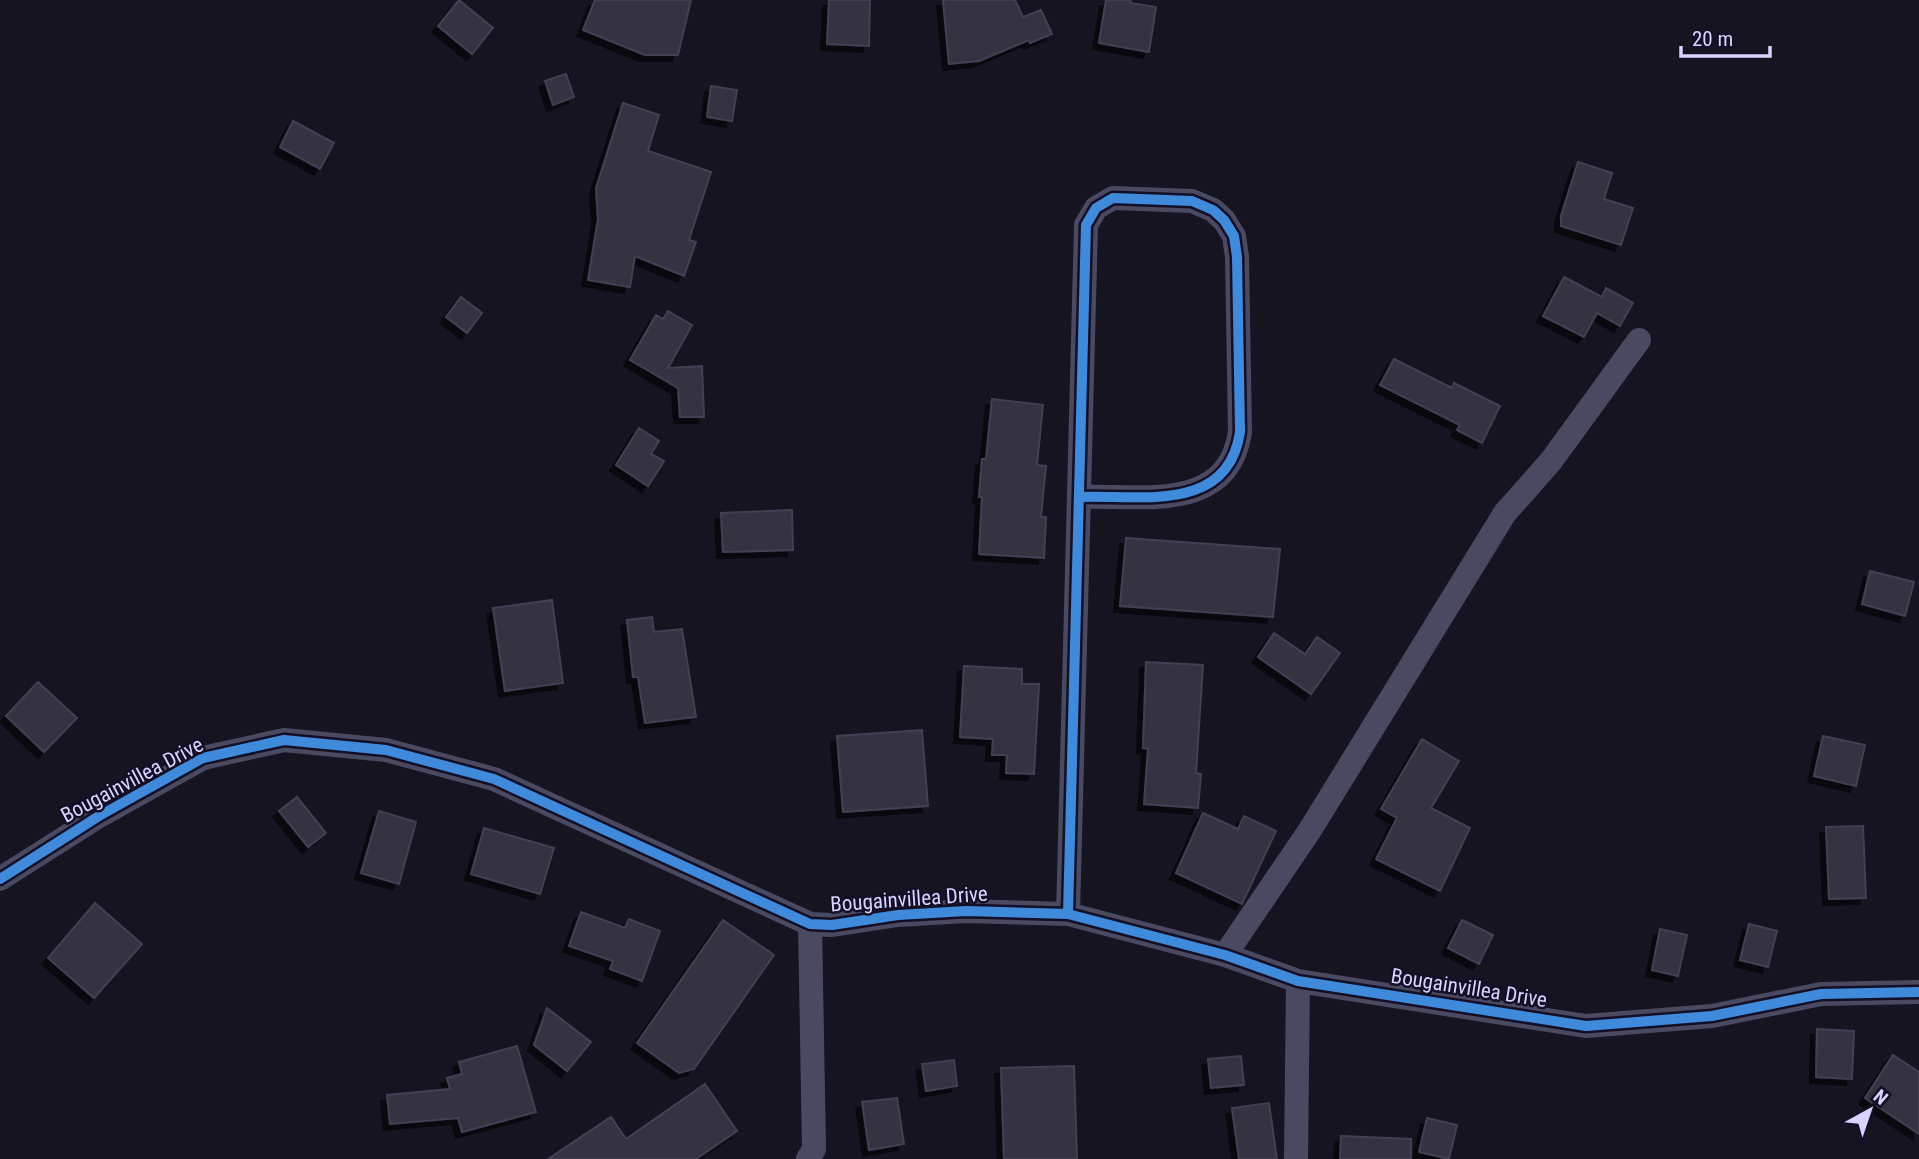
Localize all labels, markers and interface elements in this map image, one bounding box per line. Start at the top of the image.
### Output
scale bar [1681,14,1770,58]
text: 20 m [1692,27,1733,51]
street label: Bougainvillea Drive [57,732,207,828]
street label: Bougainvillea Drive [830,882,989,916]
street label: Bougainvillea Drive [1389,964,1549,1012]
north arrow [1835,1075,1905,1145]
text: N [1869,1085,1892,1110]

